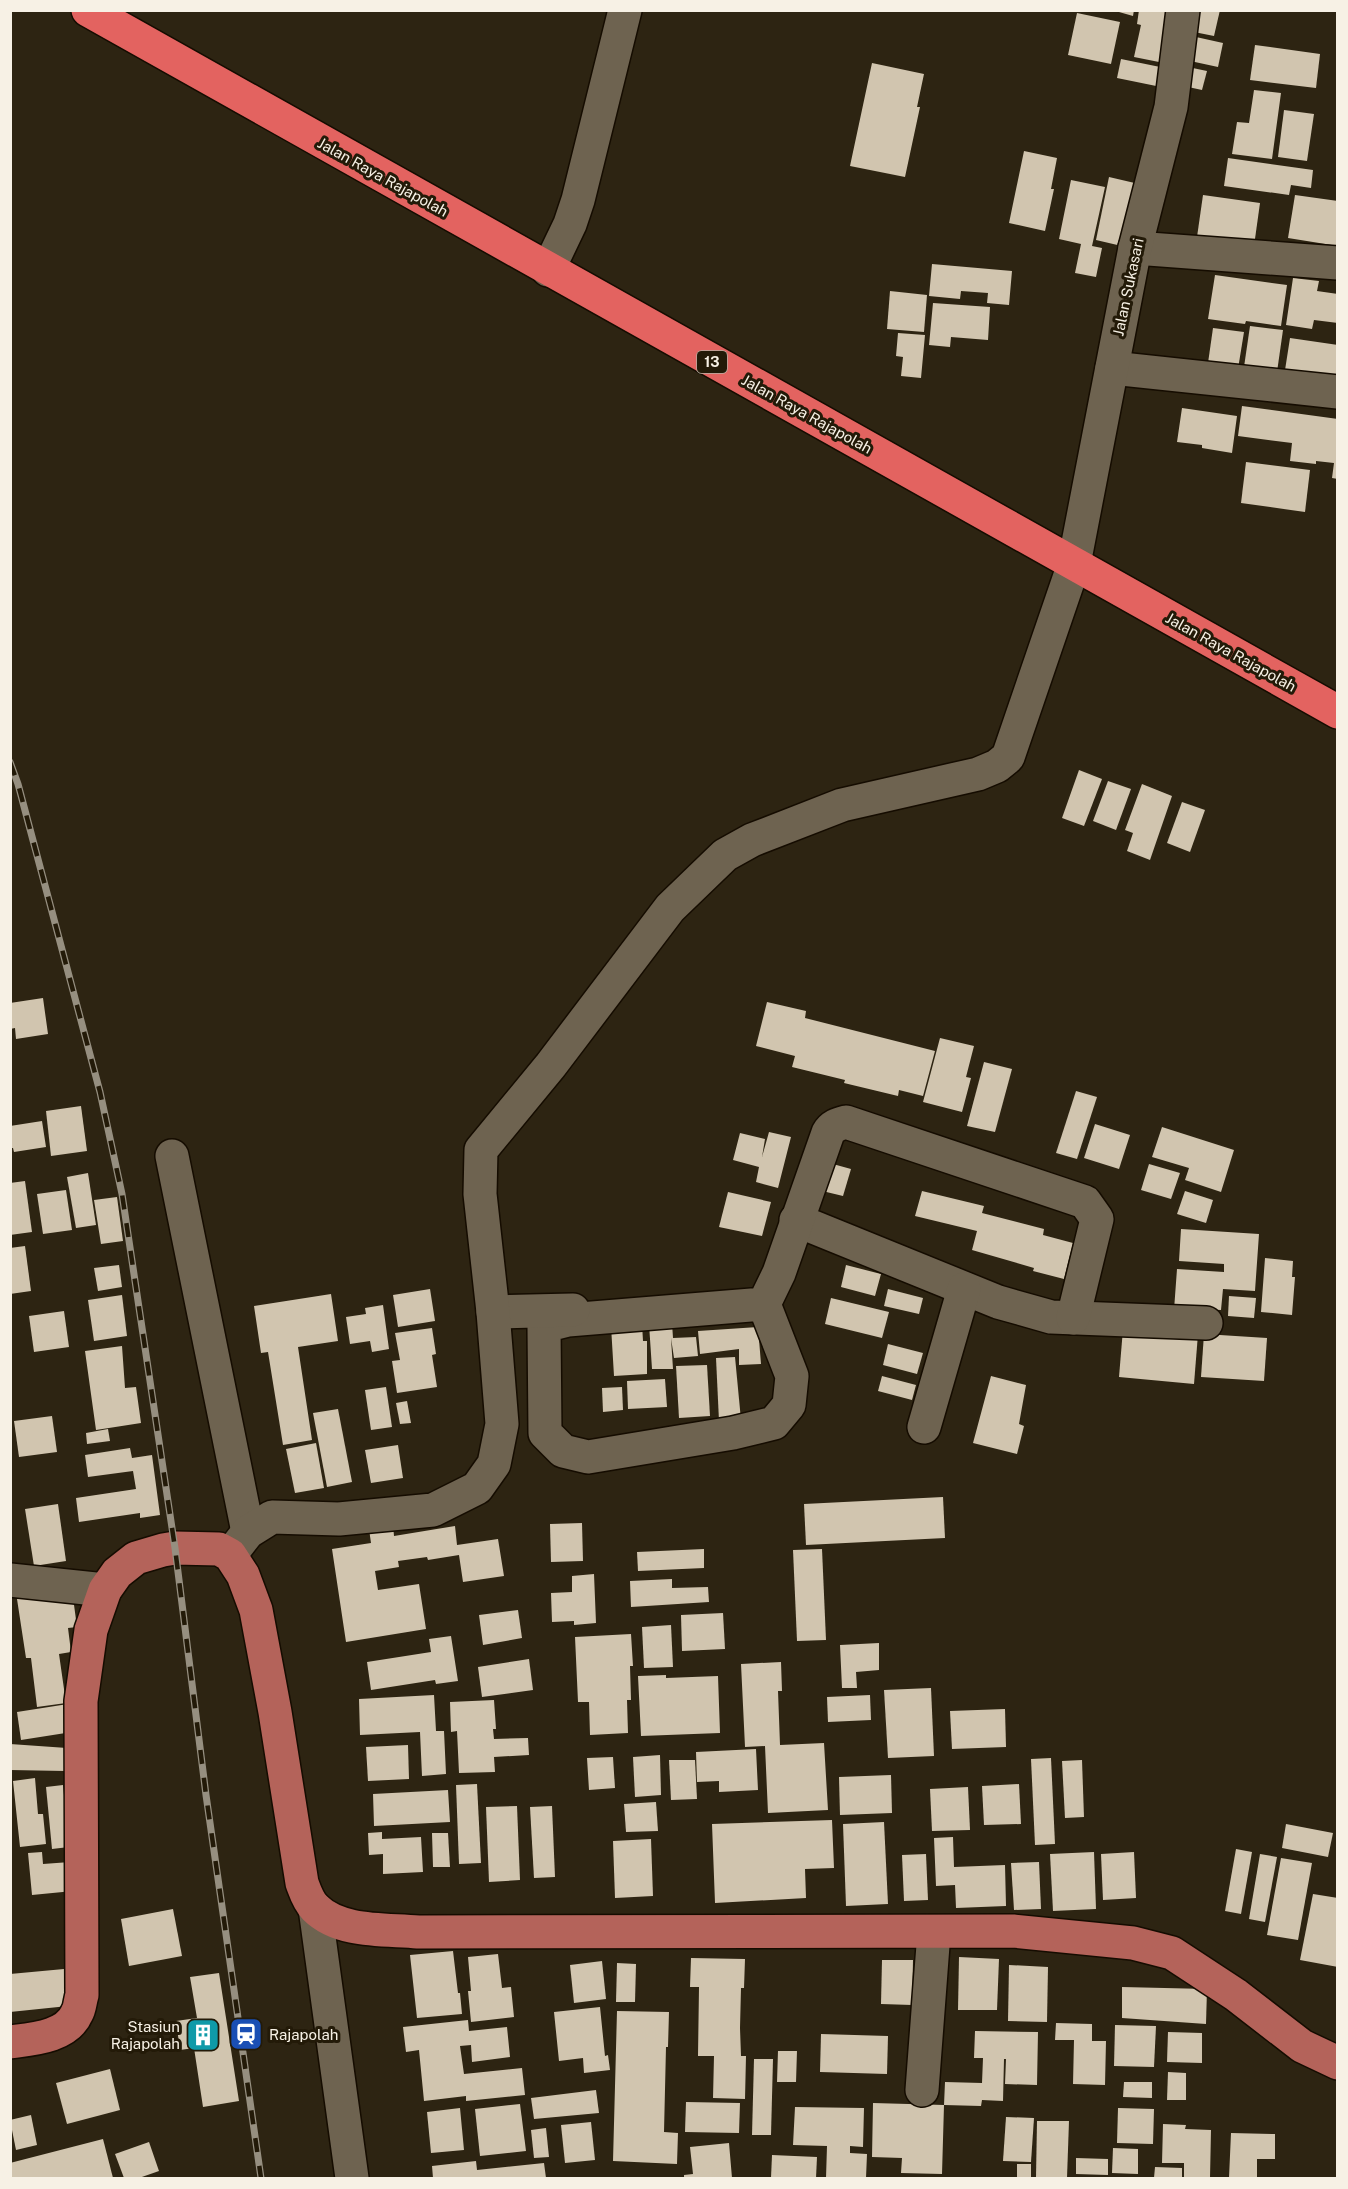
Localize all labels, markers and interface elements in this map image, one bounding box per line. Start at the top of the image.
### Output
street label: Jalan Raya Rajapolah [315,134,451,220]
street label: Jalan Sukasari [1109,236,1147,338]
road number: 13 [697,351,727,373]
street label: Jalan Raya Rajapolah [739,371,875,457]
street label: Jalan Raya Rajapolah [1163,609,1299,695]
station icon: Rajapolah [228,2016,264,2052]
building icon: Stasiun Rajapolah [185,2017,221,2053]
place label: Stasiun Rajapolah [111,2018,180,2052]
place label: Rajapolah [269,2026,338,2043]

